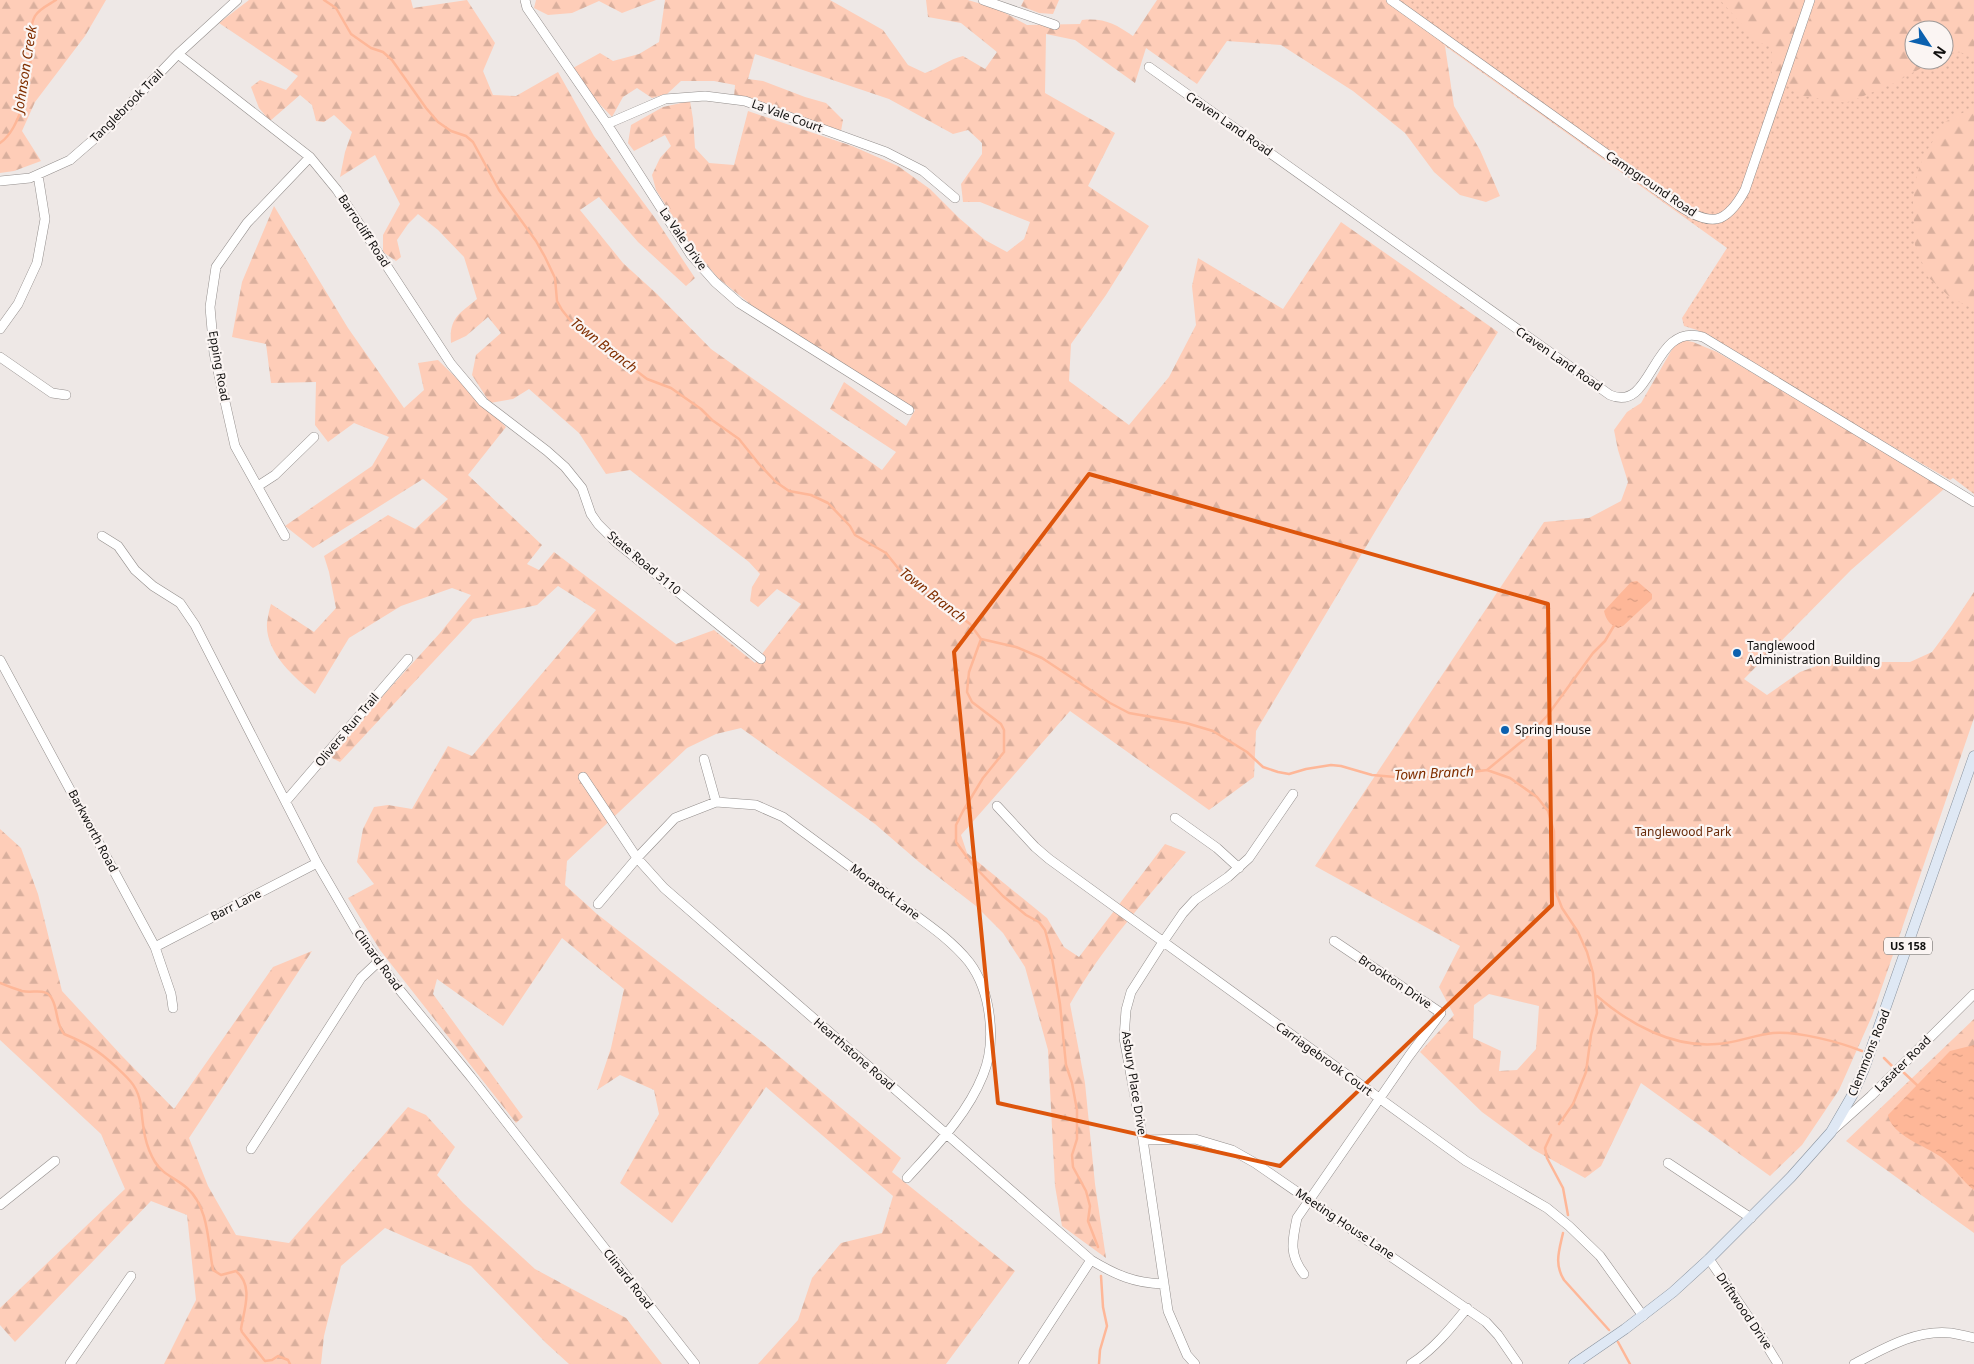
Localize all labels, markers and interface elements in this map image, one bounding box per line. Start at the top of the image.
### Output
north arrow [1904,20,1954,70]
water label: Johnson Creek [8,23,41,117]
text: N [1929,43,1951,63]
street label: Tanglebrook Trail [86,65,167,146]
street label: Craven Land Road [1183,87,1276,160]
street label: La Vale Court [749,95,826,136]
street label: Campground Road [1602,147,1700,220]
street label: Barrocliff Road [335,191,394,270]
street label: La Vale Drive [656,204,711,273]
water label: Town Branch [567,313,642,377]
street label: Craven Land Road [1513,322,1606,395]
street label: Epping Road [205,329,234,402]
street label: State Road 3110 [604,527,685,599]
water label: Town Branch [896,563,971,627]
place label: Tanglewood Administration Building [1747,637,1880,668]
marker: Tanglewood Administration Building [1731,647,1743,659]
street label: Olivers Run Trail [311,689,383,770]
place label: Spring House [1515,721,1591,738]
marker: Spring House [1499,724,1511,736]
water label: Town Branch [1394,761,1474,784]
street label: Barkworth Road [65,786,122,875]
park label: Tanglewood Park [1635,823,1732,840]
street label: Moratock Lane [847,860,924,924]
street label: Barr Lane [208,884,264,925]
street label: Clinard Road [350,926,406,994]
road number: US 158 [1884,938,1932,954]
street label: Brookton Drive [1355,951,1436,1013]
street label: Clemmons Road [1843,1007,1894,1099]
street label: Hearthstone Road [810,1014,899,1094]
street label: Carriagebrook Court [1272,1018,1377,1100]
street label: Asbury Place Drive [1118,1030,1151,1136]
street label: Lasater Road [1871,1032,1935,1096]
street label: Meeting House Lane [1292,1184,1398,1263]
street label: Clinard Road [600,1245,657,1312]
street label: Driftwood Drive [1712,1269,1777,1353]

